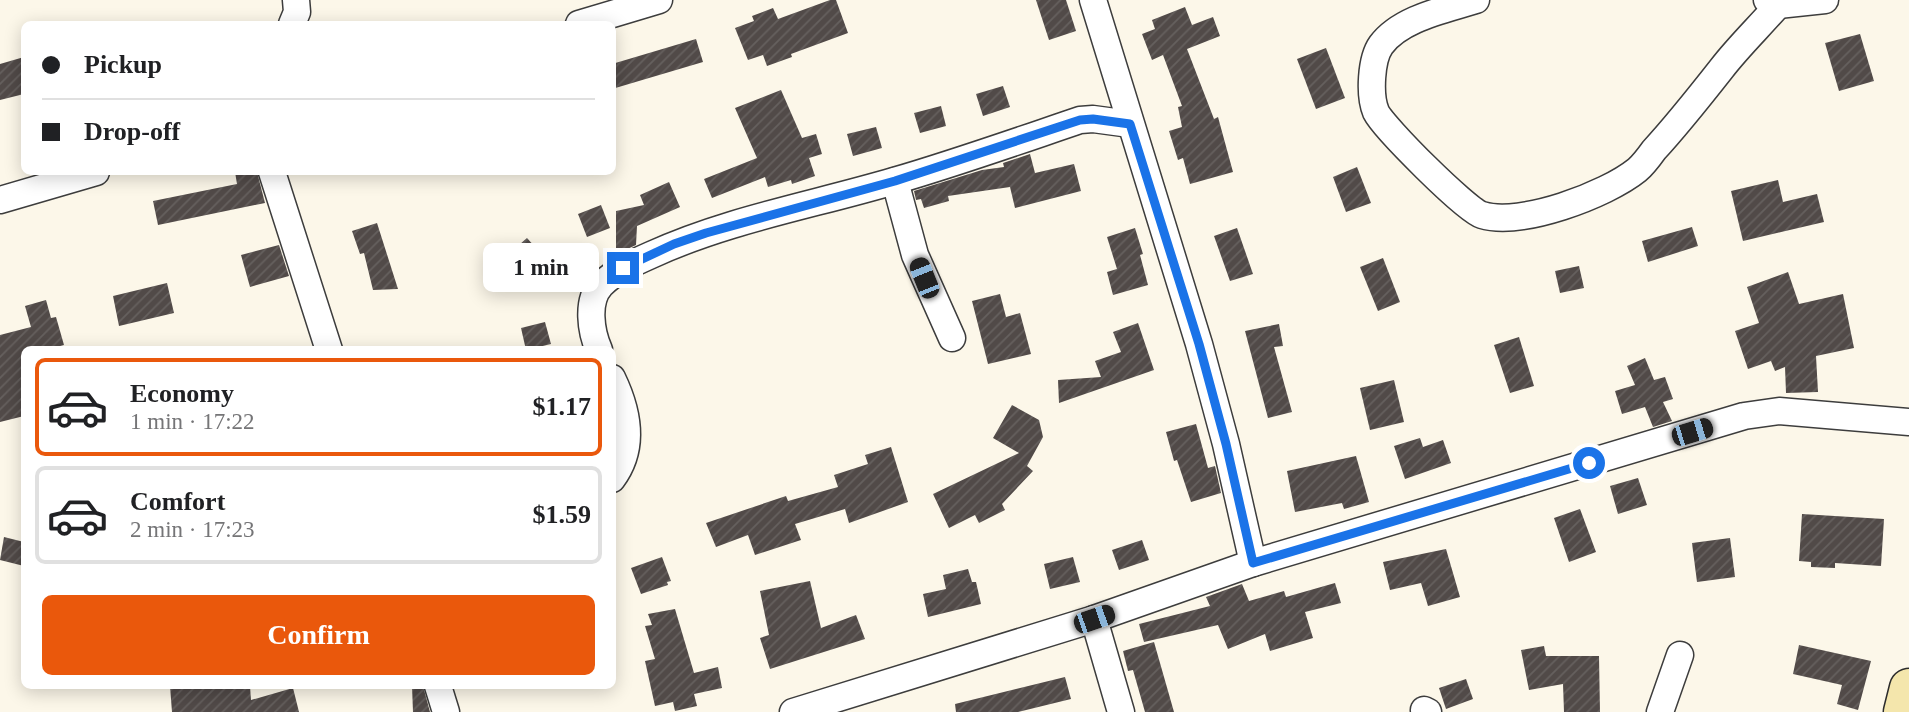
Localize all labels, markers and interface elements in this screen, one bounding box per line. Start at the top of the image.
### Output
text: Pickup [84,50,162,79]
text: Drop-off [84,117,180,146]
callout: 1 min [483,244,598,292]
route end [607,252,639,284]
text: 1 min [513,255,569,280]
car [907,255,942,301]
icon: car [46,376,109,439]
text: Economy [130,379,234,408]
text: $1.17 [533,392,591,421]
text: 1 min · 17:22 [130,409,255,434]
car [1669,416,1716,448]
route start [1573,447,1605,479]
icon: car [46,484,109,547]
text: Comfort [130,487,225,516]
text: $1.59 [533,500,591,529]
text: 2 min · 17:23 [130,517,255,542]
button: Confirm [42,595,595,675]
car [1071,602,1118,636]

